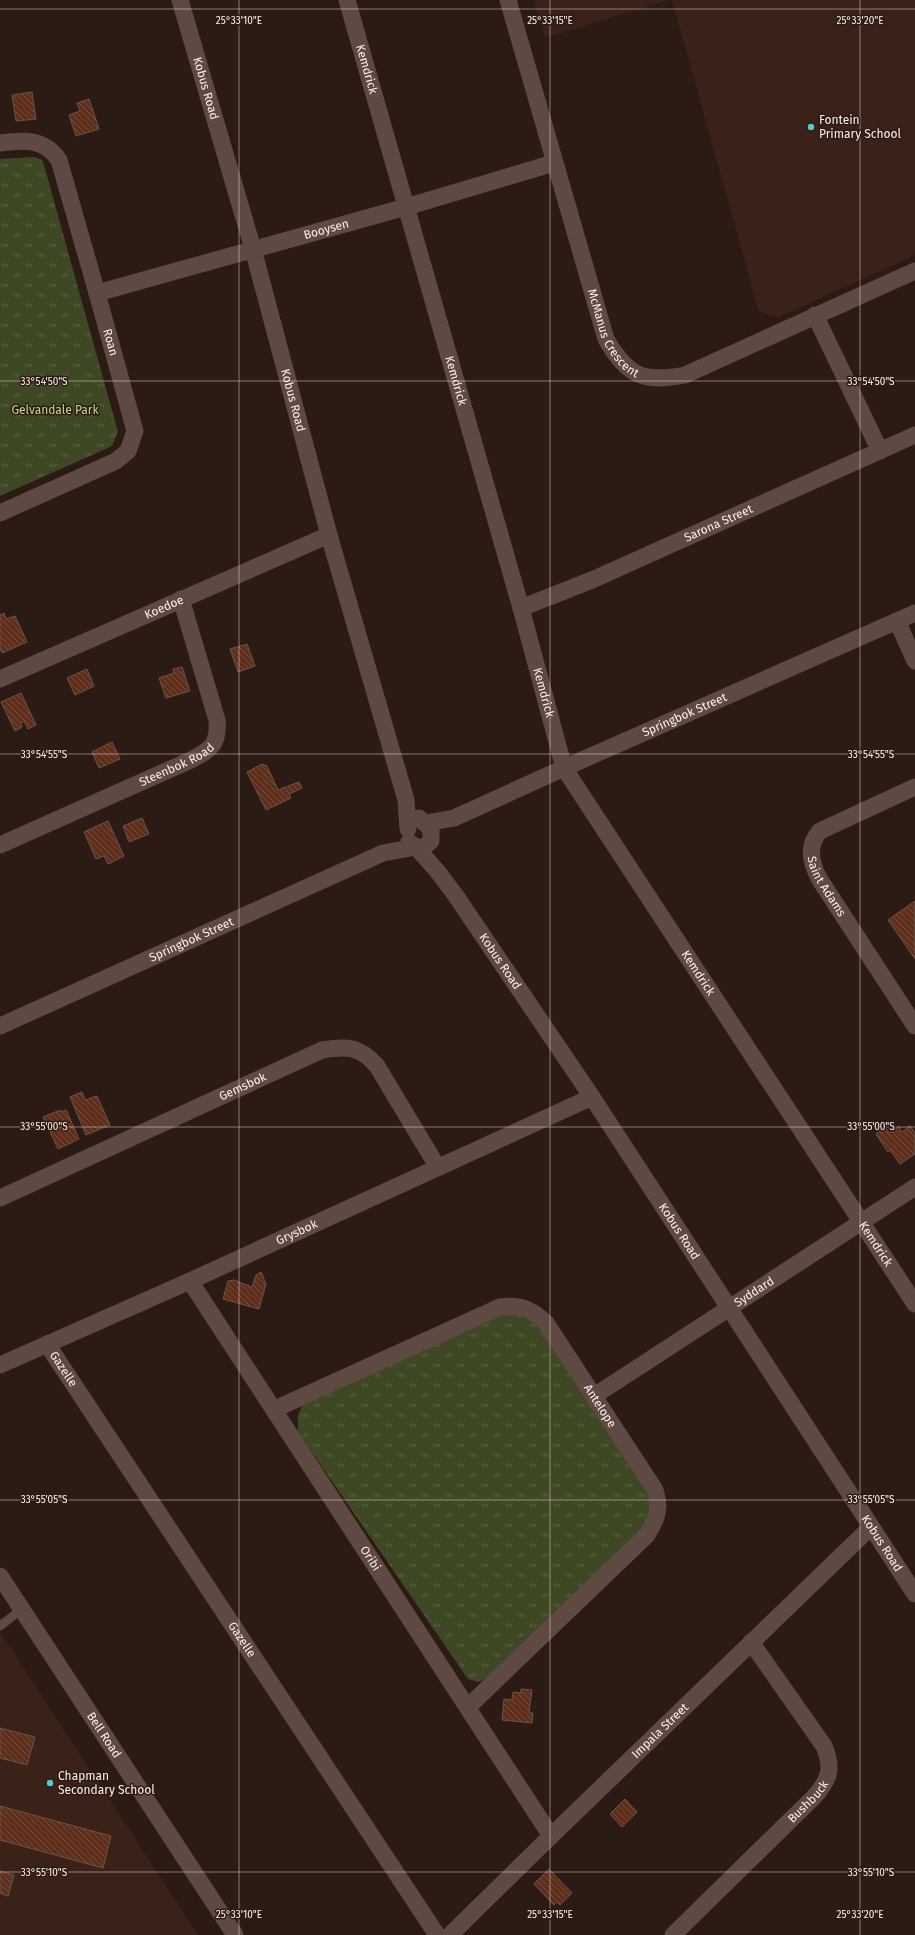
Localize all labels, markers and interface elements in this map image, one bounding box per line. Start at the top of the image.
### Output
text: 25°33'10"E [216,15,262,27]
text: 25°33'15"E [527,15,573,27]
text: 25°33'20"E [836,15,884,27]
street label: Kemdrick [353,43,381,96]
street label: Kobus Road [190,55,222,121]
place label: Fontein Primary School [819,113,902,141]
marker: Fontein Primary School [806,122,816,132]
street label: Booysen [302,216,350,242]
street label: McManus Crescent [585,287,642,381]
street label: Roan [100,327,121,357]
street label: Kemdrick [442,354,470,408]
street label: Kobus Road [278,367,308,433]
text: 33°54'50"S [20,376,68,388]
text: 33°54'50"S [847,376,895,388]
park label: Gelvandale Park [11,403,99,417]
street label: Sarona Street [682,501,756,545]
street label: Koedoe [142,593,186,622]
street label: Kemdrick [530,666,557,720]
street label: Springbok Street [640,690,730,740]
street label: Steenbok Road [137,740,217,789]
text: 33°54'55"S [21,749,68,761]
text: 33°54'55"S [848,749,895,761]
street label: Saint Adams [804,855,849,920]
street label: Springbok Street [147,914,236,965]
street label: Kobus Road [476,931,524,992]
street label: Kemdrick [678,948,718,999]
street label: Gemsbok [217,1069,269,1103]
text: 33°55'00"S [20,1121,68,1133]
text: 33°55'00"S [847,1121,895,1133]
street label: Kobus Road [656,1200,703,1262]
street label: Grysbok [274,1216,320,1248]
street label: Kemdrick [856,1219,896,1270]
street label: Syddard [732,1274,777,1310]
street label: Gazelle [47,1349,80,1389]
street label: Antelope [581,1382,619,1430]
text: 33°55'05"S [21,1494,68,1506]
text: 33°55'05"S [848,1494,895,1506]
street label: Kobus Road [859,1512,905,1574]
street label: Oribi [357,1543,384,1574]
street label: Gazelle [225,1619,259,1660]
street label: Impala Street [629,1700,692,1761]
street label: Bell Road [84,1709,124,1760]
place label: Chapman Secondary School [58,1769,155,1797]
street label: Bushbuck [785,1777,832,1826]
marker: Chapman Secondary School [45,1778,55,1788]
text: 33°55'10"S [21,1867,68,1879]
text: 33°55'10"S [848,1867,895,1879]
text: 25°33'10"E [216,1909,262,1921]
text: 25°33'15"E [527,1909,573,1921]
text: 25°33'20"E [836,1909,884,1921]

